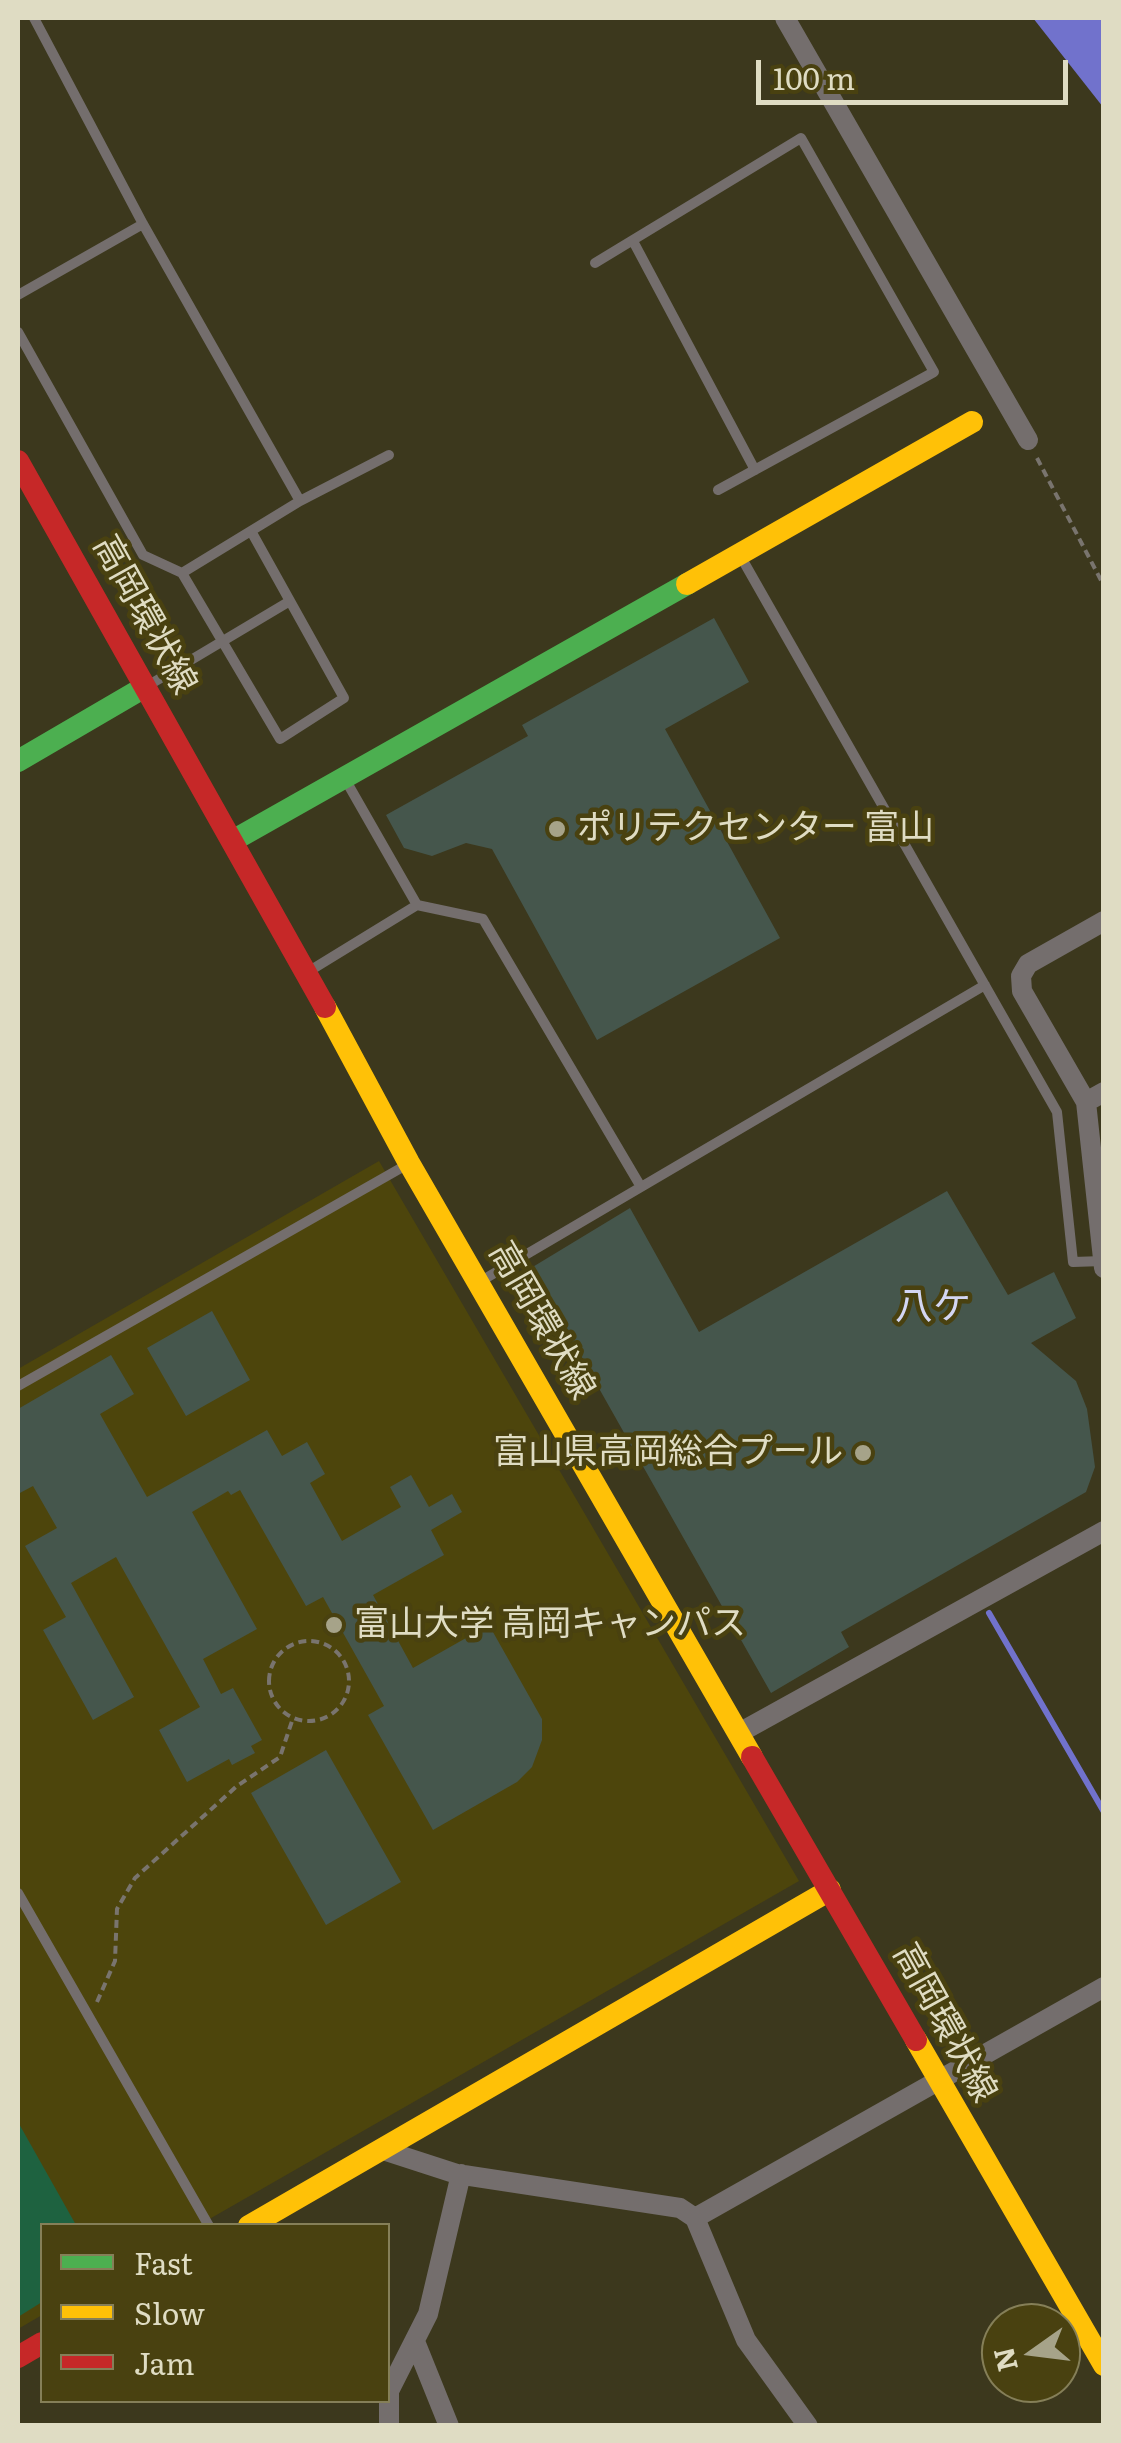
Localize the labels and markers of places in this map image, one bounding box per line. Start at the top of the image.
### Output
place label: ポリテクセンター 富山 [577,808,934,850]
marker: ポリテクセンター 富山 [546,818,568,840]
place label: 富山県高岡総合プール [493,1432,843,1474]
marker: 富山県高岡総合プール [852,1442,874,1464]
place label: 富山大学 高岡キャンパス [354,1604,746,1646]
marker: 富山大学 高岡キャンパス [323,1614,345,1636]

